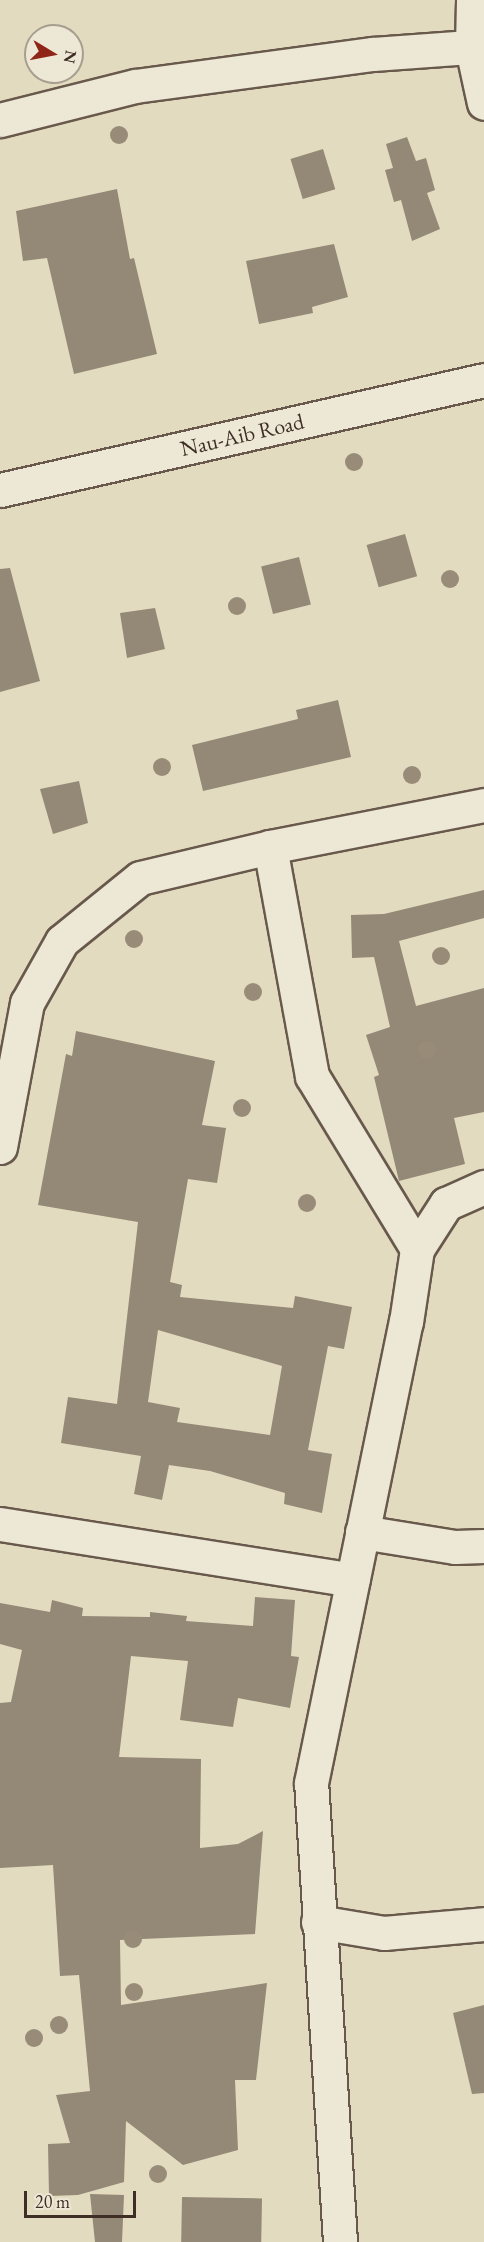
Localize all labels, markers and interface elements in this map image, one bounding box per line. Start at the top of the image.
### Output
north arrow [24,24,84,84]
text: N [59,49,82,65]
street label: Nau-Aib Road [178,408,306,462]
scale bar [27,2179,140,2217]
text: 20 m [35,2190,70,2213]

